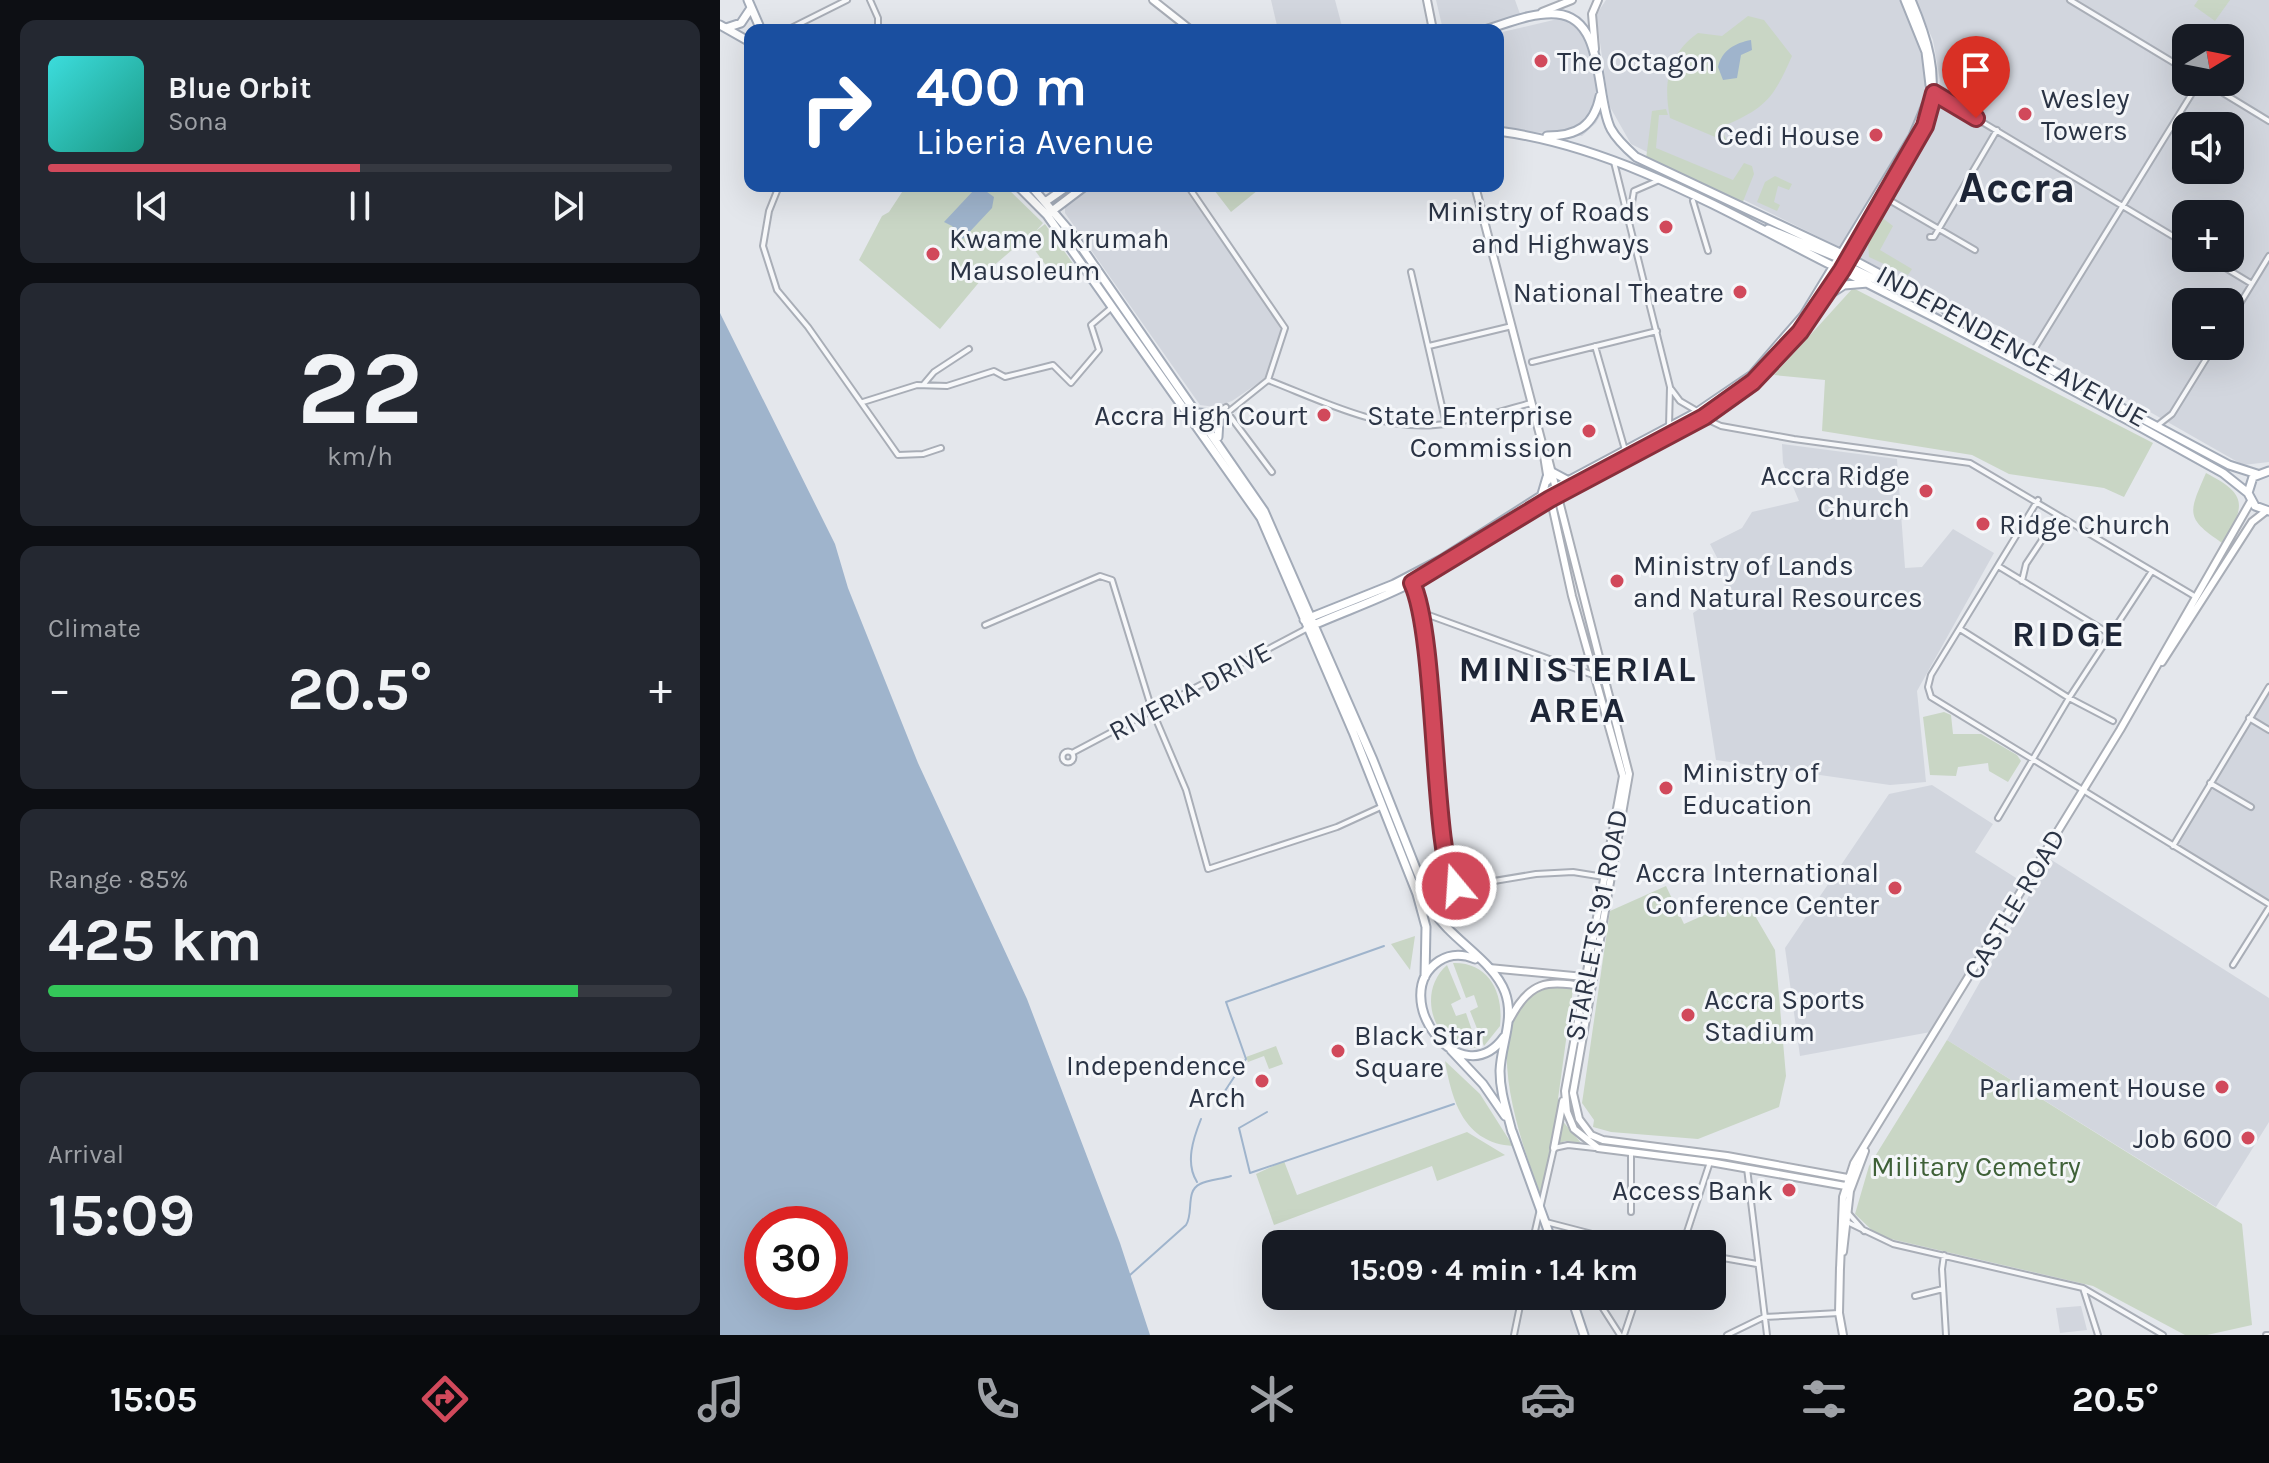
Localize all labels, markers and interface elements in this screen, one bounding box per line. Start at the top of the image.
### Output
north arrow [2172,24,2244,96]
map controls [2172,24,2244,360]
pin [1942,36,2010,118]
place label: The Octagon [1557,45,1715,78]
icon: arrive [1954,48,1998,92]
marker: The Octagon [1532,52,1550,70]
text: 400 m [916,54,1087,119]
icon: right [784,56,888,160]
text: Blue Orbit [168,70,311,106]
place label: Wesley Towers [2041,82,2129,147]
marker: Wesley Towers [2016,105,2034,123]
text: Sona [168,106,228,137]
button: sound [2172,112,2244,184]
place label: Cedi House [1717,119,1860,152]
text: Liberia Avenue [916,121,1154,163]
marker: Cedi House [1867,126,1885,144]
district label: Accra [1958,162,2076,213]
icon: previous [130,184,174,228]
icon: pause [338,184,382,228]
icon: next [546,184,590,228]
place label: Ministry of Roads and Highways [1427,195,1650,260]
button: + [2172,200,2244,272]
marker: Ministry of Roads and Highways [1657,218,1675,236]
place label: Kwame Nkrumah Mausoleum [949,222,1169,287]
marker: Kwame Nkrumah Mausoleum [924,245,942,263]
street label: INDEPENDENCE AVENUE [1871,258,2153,434]
place label: National Theatre [1513,276,1724,309]
marker: National Theatre [1731,283,1749,301]
button: − [2172,288,2244,360]
text: 22 [297,328,423,449]
place label: Accra High Court [1094,399,1308,432]
place label: State Enterprise Commission [1367,399,1573,464]
marker: Accra High Court [1315,406,1333,424]
marker: State Enterprise Commission [1580,422,1598,440]
text: km/h [327,441,393,472]
place label: Accra Ridge Church [1761,459,1910,524]
marker: Accra Ridge Church [1917,482,1935,500]
place label: Ridge Church [1999,508,2170,541]
marker: Ridge Church [1974,515,1992,533]
place label: Ministry of Lands and Natural Resources [1633,549,1923,614]
marker: Ministry of Lands and Natural Resources [1608,572,1626,590]
text: Climate [48,613,141,644]
district label: RIDGE [2012,613,2126,655]
street label: RIVERIA DRIVE [1103,634,1277,748]
district label: MINISTERIAL AREA [1459,648,1697,731]
text: 20.5° [287,654,433,724]
text: − [48,664,71,715]
text: + [649,664,672,715]
place label: Ministry of Education [1682,756,1820,821]
marker: Ministry of Education [1657,779,1675,797]
street label: STARLETS '91 ROAD [1557,806,1635,1044]
street label: CASTLE ROAD [1956,823,2072,985]
position arrow [1414,844,1498,928]
place label: Accra International Conference Center [1635,856,1880,921]
text: Range · 85% [48,864,188,895]
marker: Accra International Conference Center [1886,879,1904,897]
text: 425 km [48,905,263,975]
place label: Accra Sports Stadium [1704,983,1865,1048]
marker: Accra Sports Stadium [1679,1006,1697,1024]
place label: Black Star Square [1354,1019,1485,1084]
marker: Black Star Square [1329,1042,1347,1060]
place label: Independence Arch [1066,1049,1246,1114]
place label: Parliament House [1979,1071,2206,1104]
marker: Independence Arch [1253,1072,1271,1090]
marker: Parliament House [2213,1078,2231,1096]
place label: Job 600 [2133,1122,2232,1155]
marker: Job 600 [2239,1129,2257,1147]
text: Arrival [48,1139,124,1170]
park label: Military Cemetry [1871,1150,2081,1183]
place label: Access Bank [1612,1174,1773,1207]
text: 15:09 [48,1180,195,1250]
marker: Access Bank [1780,1181,1798,1199]
speed limit sign: 30 [744,1206,848,1310]
text: 15:09 · 4 min · 1.4 km [1350,1252,1638,1288]
icon: directions [417,1371,473,1427]
icon: music [693,1371,749,1427]
icon: phone [969,1371,1025,1427]
icon: climate [1244,1371,1300,1427]
icon: car [1520,1371,1576,1427]
icon: filters [1796,1371,1852,1427]
text: 15:05 [110,1378,197,1420]
text: 20.5° [2072,1378,2159,1420]

